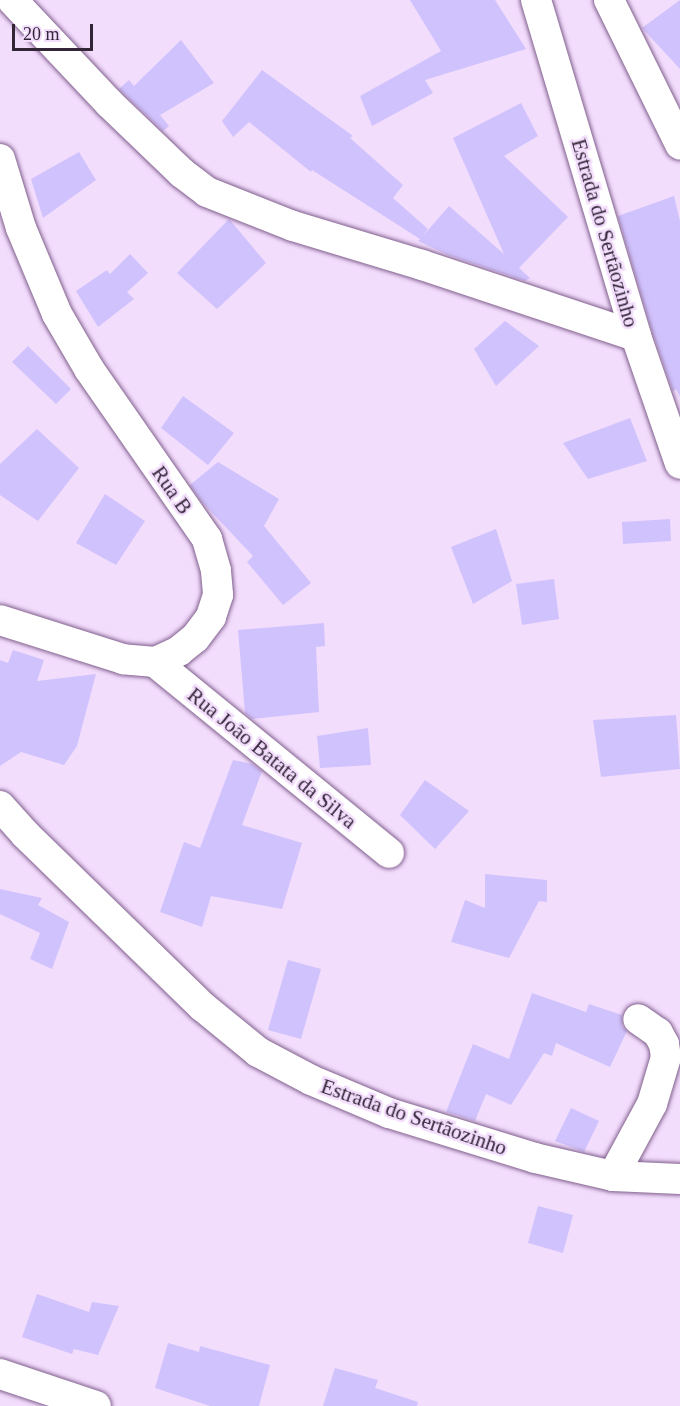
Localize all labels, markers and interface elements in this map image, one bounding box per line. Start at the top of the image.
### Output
scale bar [15,12,96,50]
text: 20 m [23,24,60,44]
street label: Estrada do Sertãozinho [566,136,644,330]
street label: Rua B [146,461,198,519]
street label: Rua João Batata da Silva [182,682,362,834]
street label: Estrada do Sertãozinho [318,1073,510,1161]

